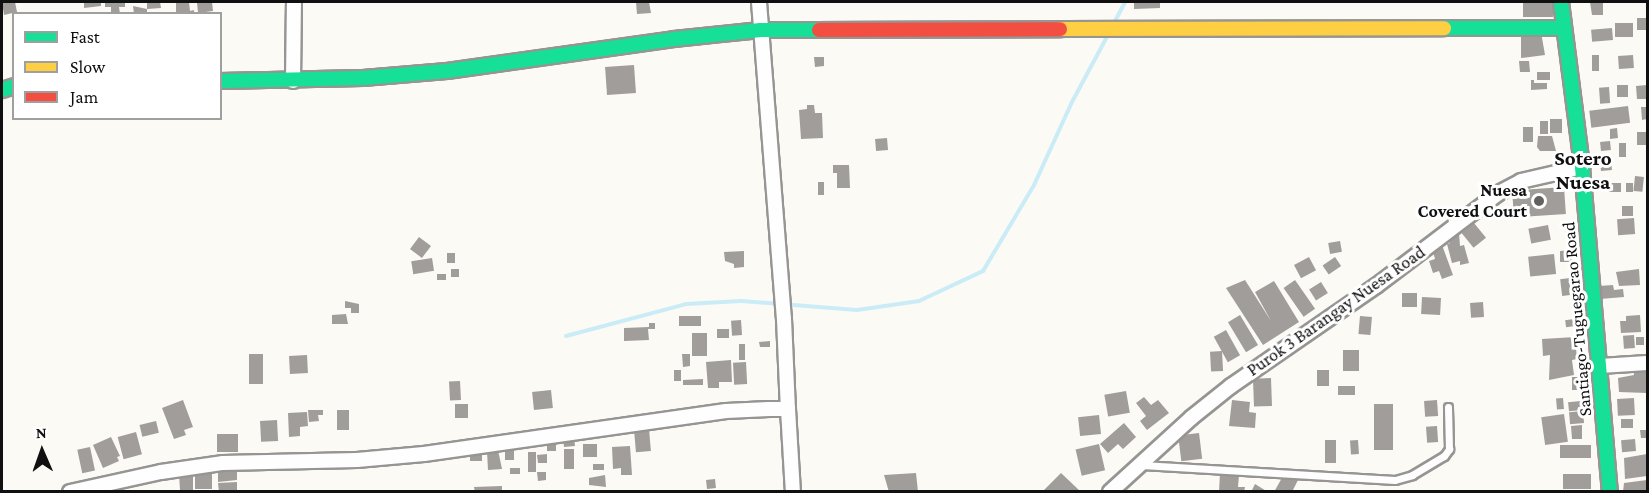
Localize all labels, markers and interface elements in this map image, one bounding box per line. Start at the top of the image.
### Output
legend [12,12,222,120]
text: Fast [70,27,100,47]
text: Slow [70,57,105,77]
text: Jam [70,87,98,107]
district label: Sotero Nuesa [1554,145,1612,195]
place label: Nuesa Covered Court [1418,180,1527,222]
marker: Nuesa Covered Court [1532,194,1546,208]
street label: Santiago-Tuguegarao Road [1558,221,1596,417]
street label: Purok 3 Barangay Nuesa Road [1243,241,1429,381]
north arrow [12,421,72,481]
text: N [36,424,47,441]

